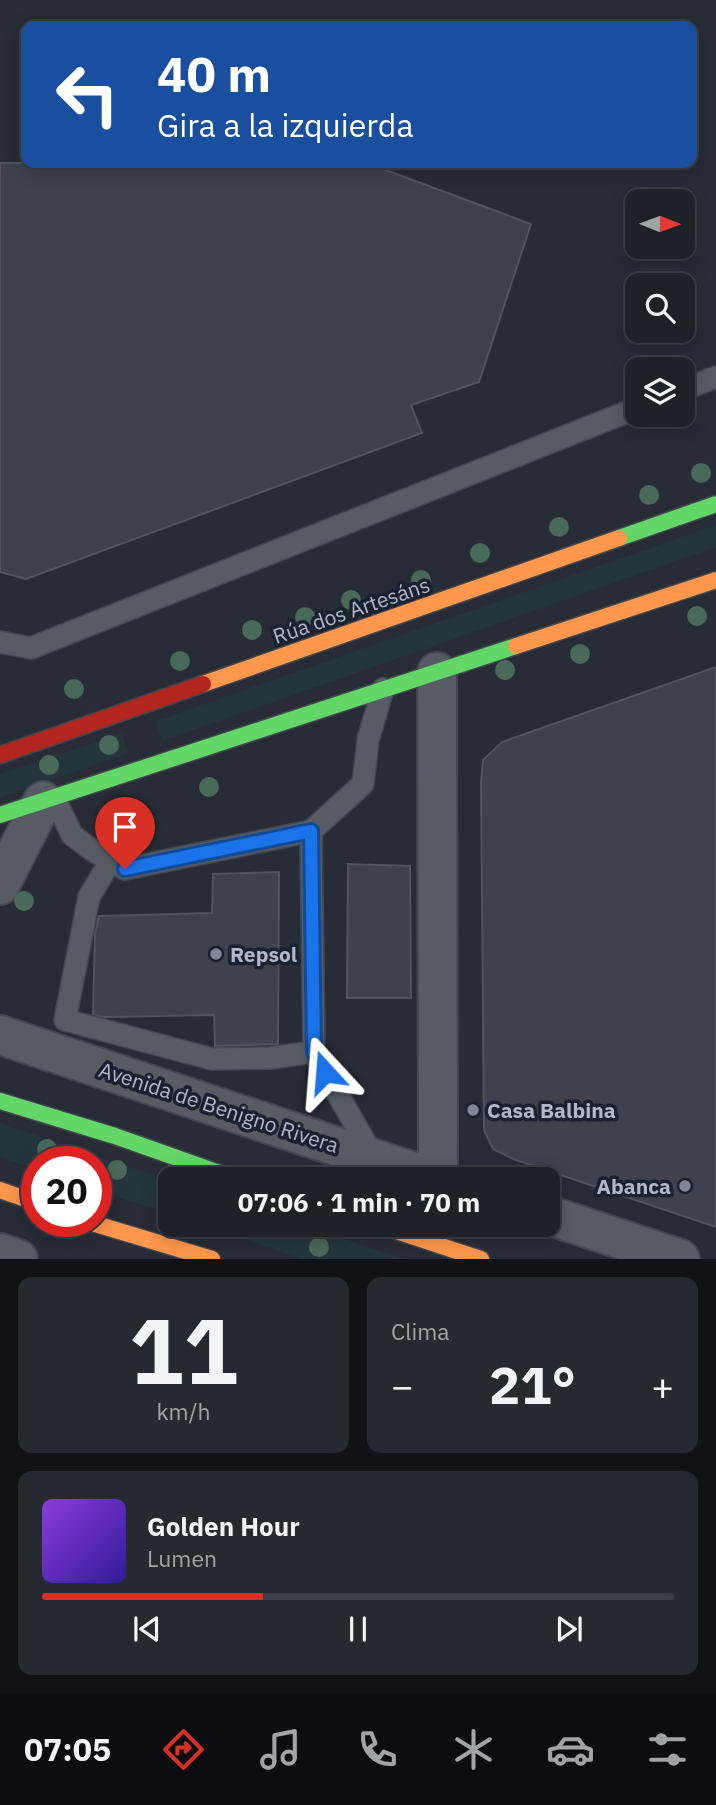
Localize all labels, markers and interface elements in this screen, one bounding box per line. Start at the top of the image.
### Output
text: 40 m [157,42,271,105]
icon: left [42,49,133,140]
text: Gira a la izquierda [157,104,414,146]
north arrow [625,189,695,259]
map controls [625,189,695,427]
button: search [625,273,695,343]
button: layers [625,357,695,427]
street label: Rúa dos Artesáns [269,570,433,650]
pin [95,797,155,869]
icon: arrive [106,808,144,846]
place label: Repsol [230,940,297,968]
marker: Repsol [208,946,224,962]
position arrow [288,1035,362,1109]
street label: Avenida de Benigno Rivera [96,1055,342,1159]
place label: Casa Balbina [487,1096,616,1124]
marker: Casa Balbina [465,1102,481,1118]
speed limit sign: 20 [21,1146,112,1237]
place label: Abanca [597,1172,671,1200]
marker: Abanca [677,1178,693,1194]
text: 07:06 · 1 min · 70 m [238,1185,480,1219]
text: 11 [129,1291,238,1409]
text: Clima [391,1316,450,1346]
text: 21° [489,1351,576,1418]
text: − [391,1361,414,1410]
text: + [651,1361,674,1410]
text: km/h [156,1396,211,1426]
text: Golden Hour [147,1509,300,1543]
text: Lumen [147,1543,217,1573]
icon: previous [128,1610,166,1648]
icon: pause [339,1610,377,1648]
icon: next [550,1610,588,1648]
icon: directions [159,1725,208,1774]
icon: music [256,1725,305,1774]
icon: phone [353,1725,402,1774]
icon: climate [449,1725,498,1774]
icon: car [546,1725,595,1774]
icon: filters [643,1725,692,1774]
text: 07:05 [24,1728,111,1770]

